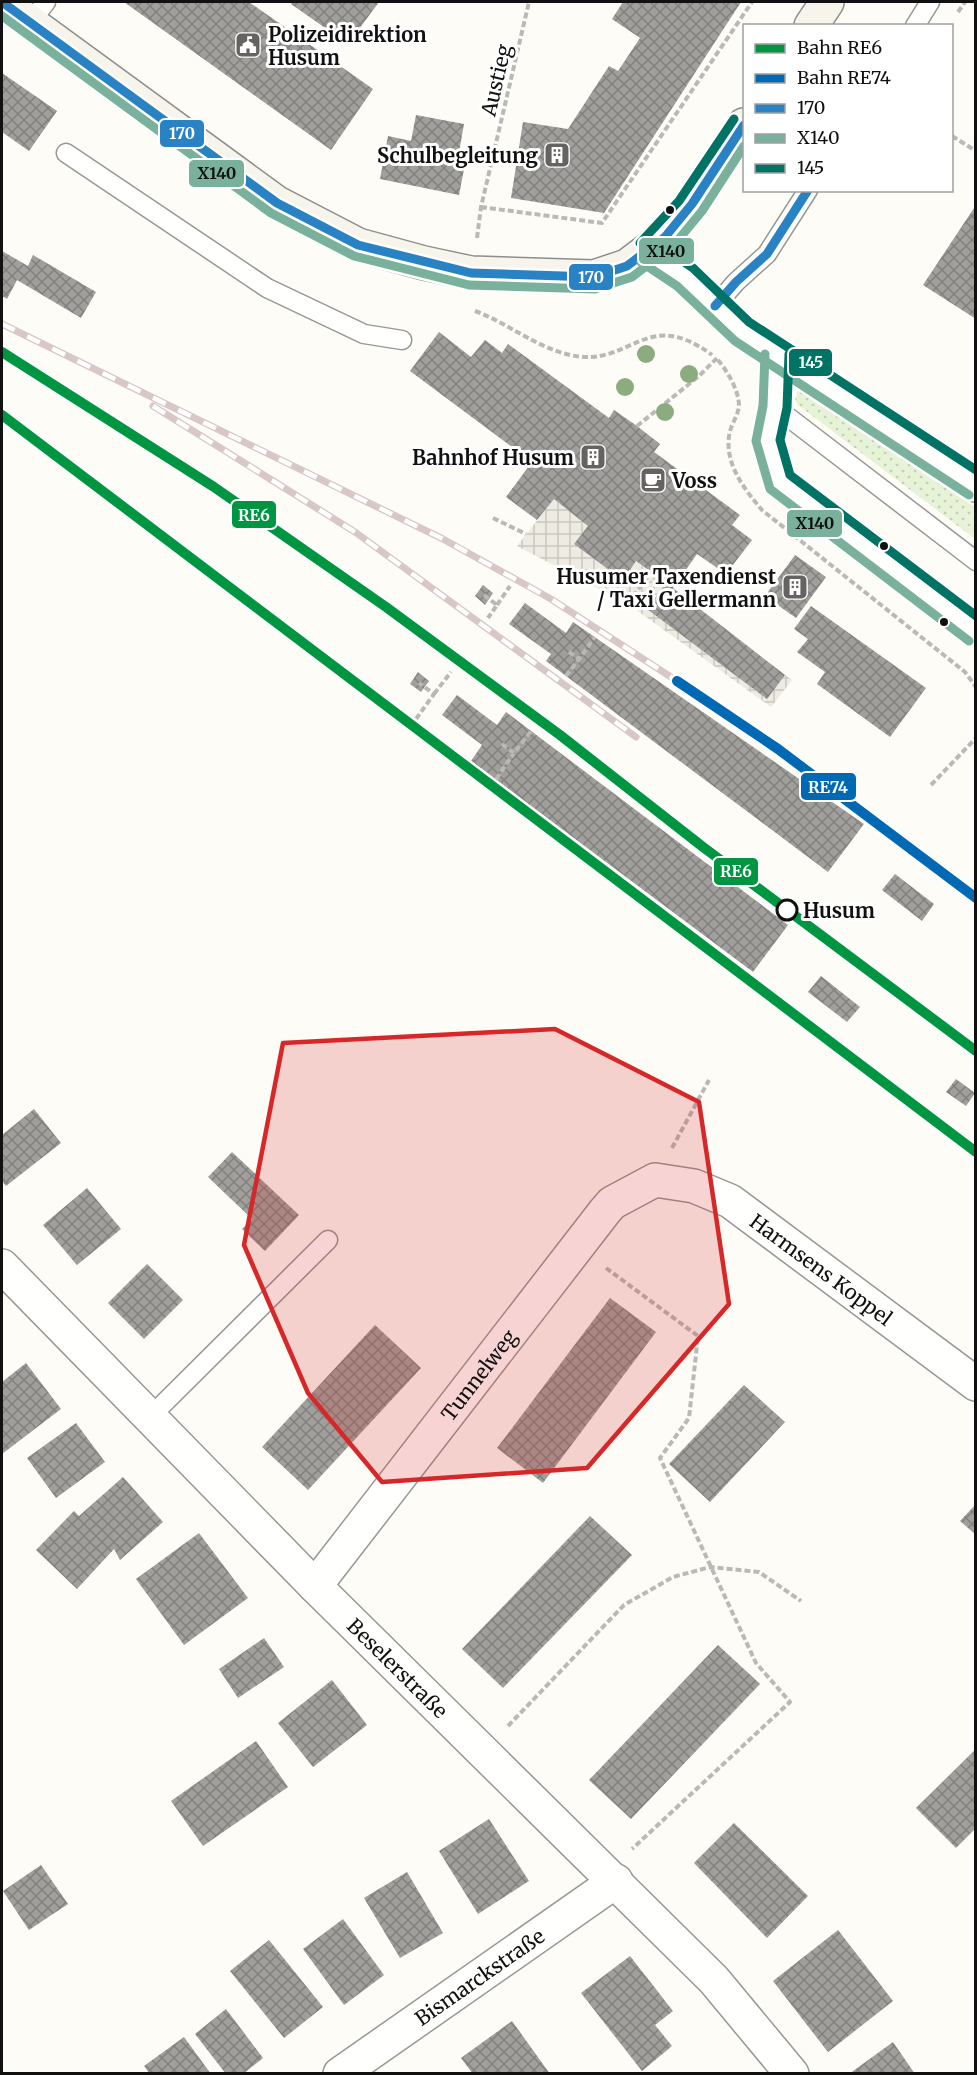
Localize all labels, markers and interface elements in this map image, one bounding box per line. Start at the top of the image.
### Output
place label: Polizeidirektion Husum [268,22,427,70]
legend [743,24,953,192]
public building icon: Polizeidirektion Husum [233,30,263,60]
text: Bahn RE6 [797,36,882,59]
street label: Austieg [475,42,516,119]
text: Bahn RE74 [797,66,891,89]
text: 170 [797,96,826,119]
line badge: 170 [159,119,205,148]
text: 170 [169,123,195,143]
text: X140 [797,126,840,149]
building icon: Schulbegleitung [542,140,572,170]
place label: Schulbegleitung [377,143,538,168]
text: 145 [797,156,824,179]
line badge: X140 [188,159,245,188]
text: X140 [198,163,236,183]
unlabelled marker [664,204,676,216]
line badge: X140 [638,237,695,265]
text: X140 [647,241,685,261]
line badge: 170 [568,263,614,291]
text: 170 [578,267,604,287]
line badge: 145 [788,348,833,377]
text: 145 [799,352,823,372]
building icon: Bahnhof Husum [578,442,608,472]
place label: Bahnhof Husum [412,445,574,470]
cafe icon: Voss [638,465,668,495]
place label: Voss [671,468,717,493]
line badge: RE6 [231,500,277,529]
text: RE6 [238,505,270,525]
line badge: X140 [786,509,843,538]
text: X140 [796,513,834,533]
unlabelled marker [878,540,890,552]
place label: Husumer Taxendienst / Taxi Gellermann [556,564,776,612]
building icon: Husumer Taxendienst / Taxi Gellermann [780,572,810,602]
unlabelled marker [938,616,950,628]
line badge: RE74 [800,772,857,801]
text: RE74 [808,777,848,797]
line badge: RE6 [713,857,759,886]
text: RE6 [720,861,752,881]
place label: Husum [803,898,875,923]
marker: Husum [776,899,798,921]
street label: Harmsens Koppel [745,1208,898,1330]
street label: Tunnelweg [435,1324,521,1425]
street label: Beselerstraße [342,1613,453,1723]
street label: Bismarckstraße [410,1923,549,2030]

